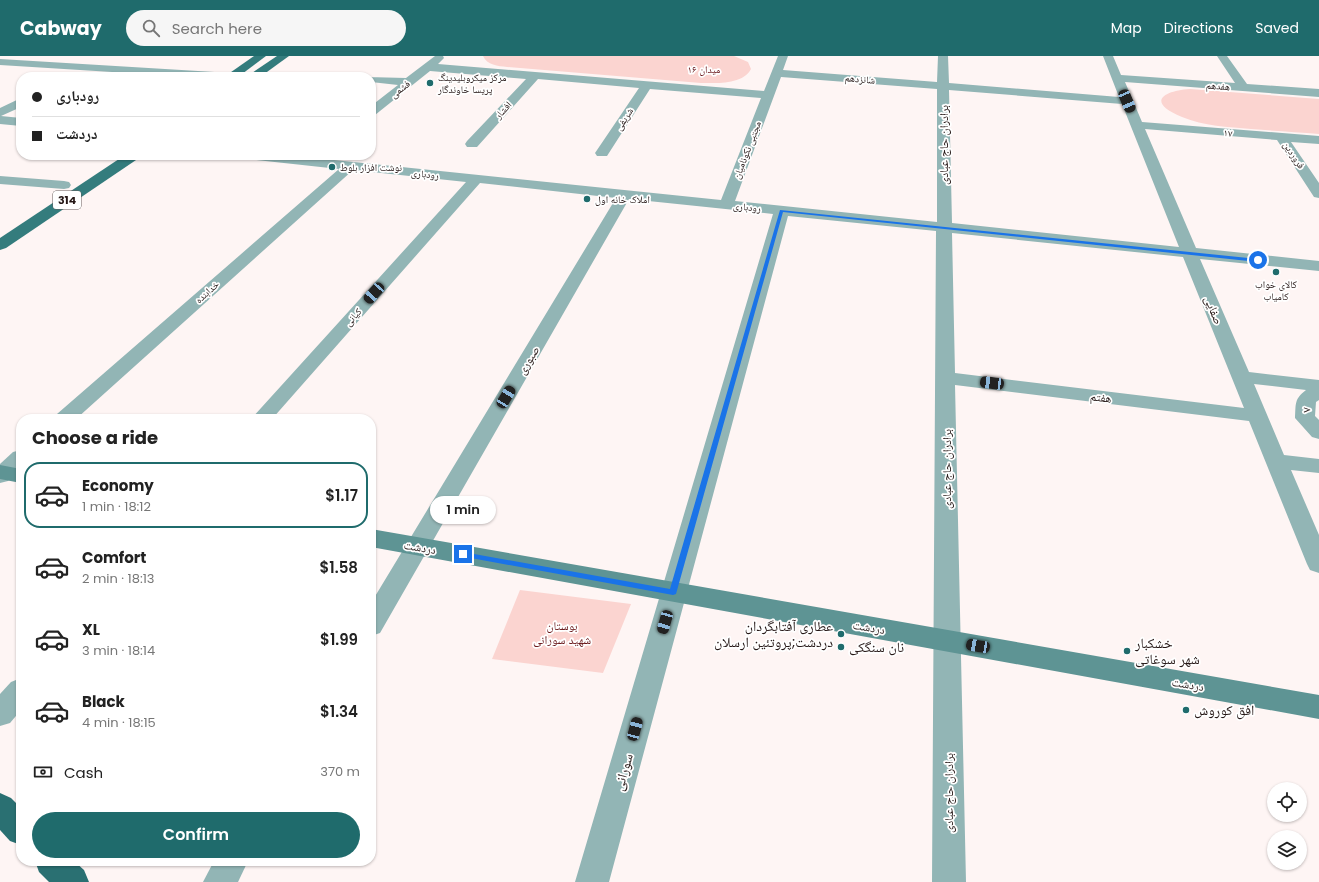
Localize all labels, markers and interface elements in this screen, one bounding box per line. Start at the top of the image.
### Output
search box [126,10,406,46]
text: Cabway [20,15,102,42]
icon: search [140,17,162,39]
text: Search here [172,18,262,39]
text: Map [1111,18,1142,38]
text: Directions [1164,18,1233,38]
text: Saved [1255,18,1299,38]
park label: میدان ۱۶ [688,62,721,77]
place label: مرکز میکروبلیدینگ پریسا خاوندگار [437,70,507,97]
street label: شانزدهم [844,70,876,88]
street label: فشمی [387,76,413,102]
marker: مرکز میکروبلیدینگ پریسا خاوندگار [425,78,435,88]
street label: هفدهم [1205,78,1231,94]
text: رودباری [56,85,99,106]
car [1117,88,1137,114]
street label: افشار [490,98,515,123]
street label: شریفی [611,104,637,133]
street label: برادران حاج عبادی [935,105,952,185]
street label: مجتبی نکونامیان [729,118,765,181]
text: دردشت [56,123,97,144]
street label: ۱۷ [1223,125,1234,141]
street label: فروردین [1279,138,1309,172]
place label: نوشت افزار بلوط [340,160,402,175]
marker: نوشت افزار بلوط [327,162,337,172]
street label: رودباری [410,165,440,183]
road number: 314 [53,191,81,209]
place label: املاک خانه اول [595,192,650,207]
marker: املاک خانه اول [582,194,592,204]
street label: رودباری [732,198,762,216]
route start [1249,251,1267,269]
marker: کالای خواب کامیاب [1271,267,1281,277]
street label: خدابنده [192,277,223,307]
place label: کالای خواب کامیاب [1255,277,1297,304]
car [362,280,386,306]
street label: صفایی [1201,293,1227,327]
street label: کیانی [341,305,365,329]
street label: صبوری [513,343,543,377]
car [979,376,1005,390]
car [495,384,517,410]
street label: هفتم [1089,387,1113,407]
street label: ۷ [1297,407,1315,413]
text: Choose a ride [32,425,158,450]
street label: برادران حاج عبادی [938,429,955,509]
text: Economy [82,475,154,496]
icon: car [34,477,70,513]
text: $1.17 [325,485,358,506]
callout: 1 min [430,496,496,524]
text: 1 min · 18:12 [82,497,151,516]
text: 1 min [446,500,480,519]
street label: دردشت [403,536,437,558]
route end [454,545,472,563]
text: Comfort [82,547,146,568]
icon: car [34,549,70,585]
text: $1.58 [320,557,358,578]
text: 2 min · 18:13 [82,569,155,588]
car [656,609,674,635]
place label: عطاری آفتابگردان دردشت;پروتئین ارسلان [714,616,833,652]
street label: دردشت [852,616,886,638]
park label: بوستان شهید سورانی [533,617,591,648]
text: XL [82,619,100,640]
icon: car [34,621,70,657]
text: $1.99 [320,629,358,650]
marker: عطاری آفتابگردان دردشت;پروتئین ارسلان [836,629,846,639]
place label: خشکبار شهر سوغاتی [1134,633,1200,669]
place label: نان سنگکی [849,637,904,657]
car [965,638,991,654]
text: 3 min · 18:14 [82,641,155,660]
marker: نان سنگکی [836,642,846,652]
marker: خشکبار شهر سوغاتی [1122,646,1132,656]
street label: دردشت [1171,673,1205,695]
text: Black [82,691,125,712]
icon: car [34,693,70,729]
place label: افق کوروش [1194,700,1254,720]
text: $1.34 [320,701,358,722]
marker: افق کوروش [1181,705,1191,715]
text: 4 min · 18:15 [82,713,156,732]
car [626,716,644,742]
street label: سورانی [608,751,638,793]
street label: برادران حاج عبادی [940,753,957,833]
icon: cash [32,761,54,783]
text: Cash [64,762,103,783]
text: 370 m [320,762,360,781]
map controls [1267,782,1307,870]
button: locate [1267,782,1307,822]
button: Confirm [32,812,360,858]
button: layers [1267,830,1307,870]

